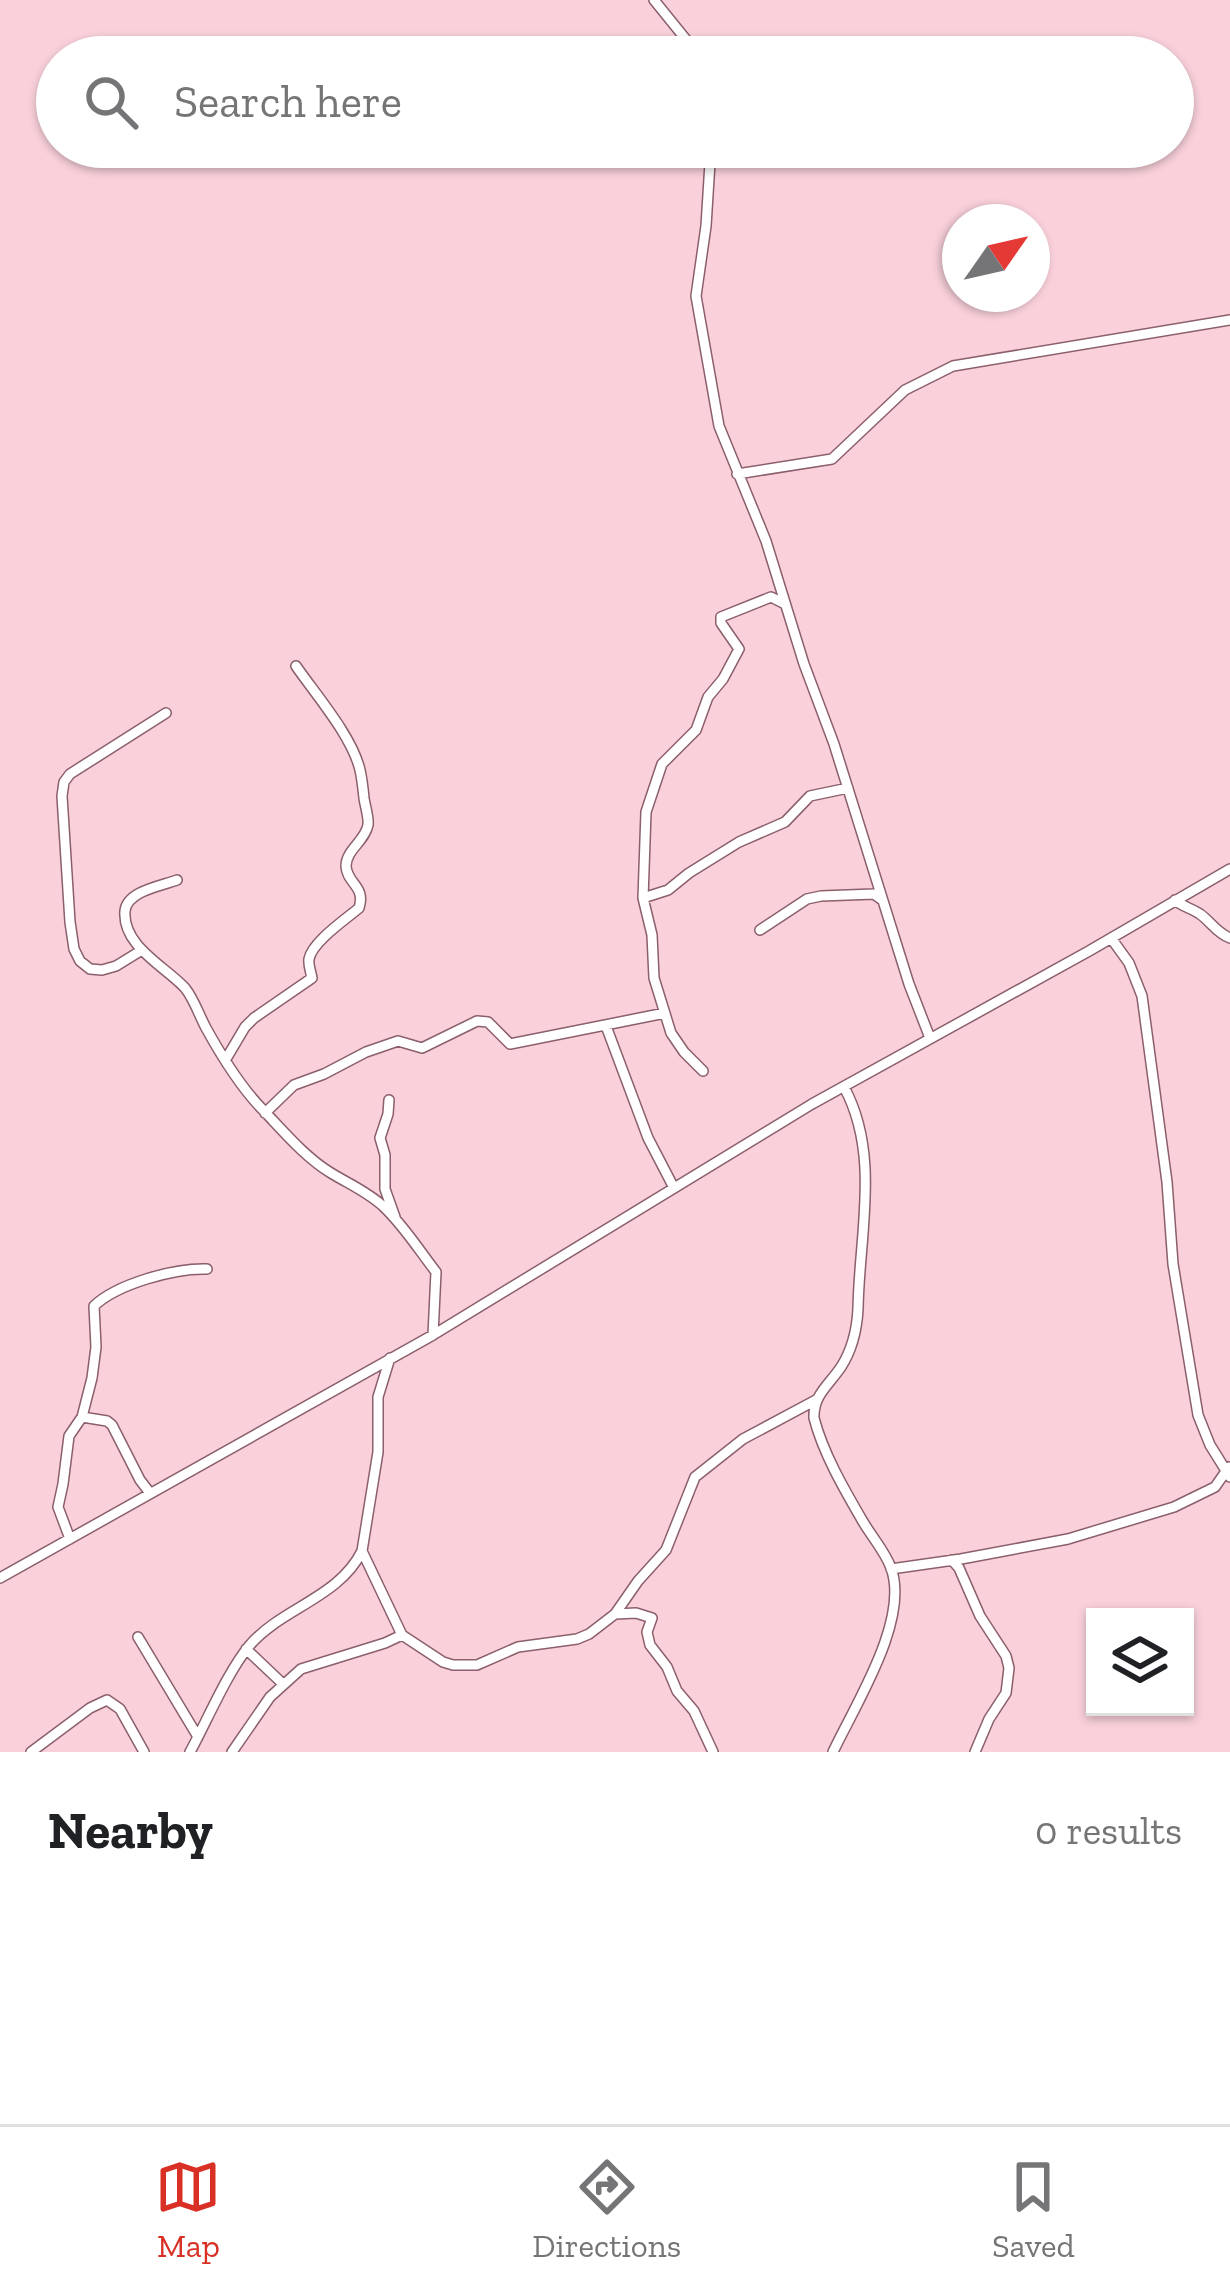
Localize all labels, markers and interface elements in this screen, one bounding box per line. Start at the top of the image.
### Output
search box [36,36,1194,168]
icon: search [78,69,144,135]
text: Search here [174,75,402,129]
north arrow [942,204,1050,312]
map controls [1086,1608,1194,1716]
button: layers [1086,1608,1194,1716]
text: Nearby [48,1800,213,1861]
text: 0 results [1035,1807,1182,1854]
tab: Map [155,2154,221,2265]
tab: Directions [532,2154,681,2265]
tab: Saved [992,2154,1075,2265]

